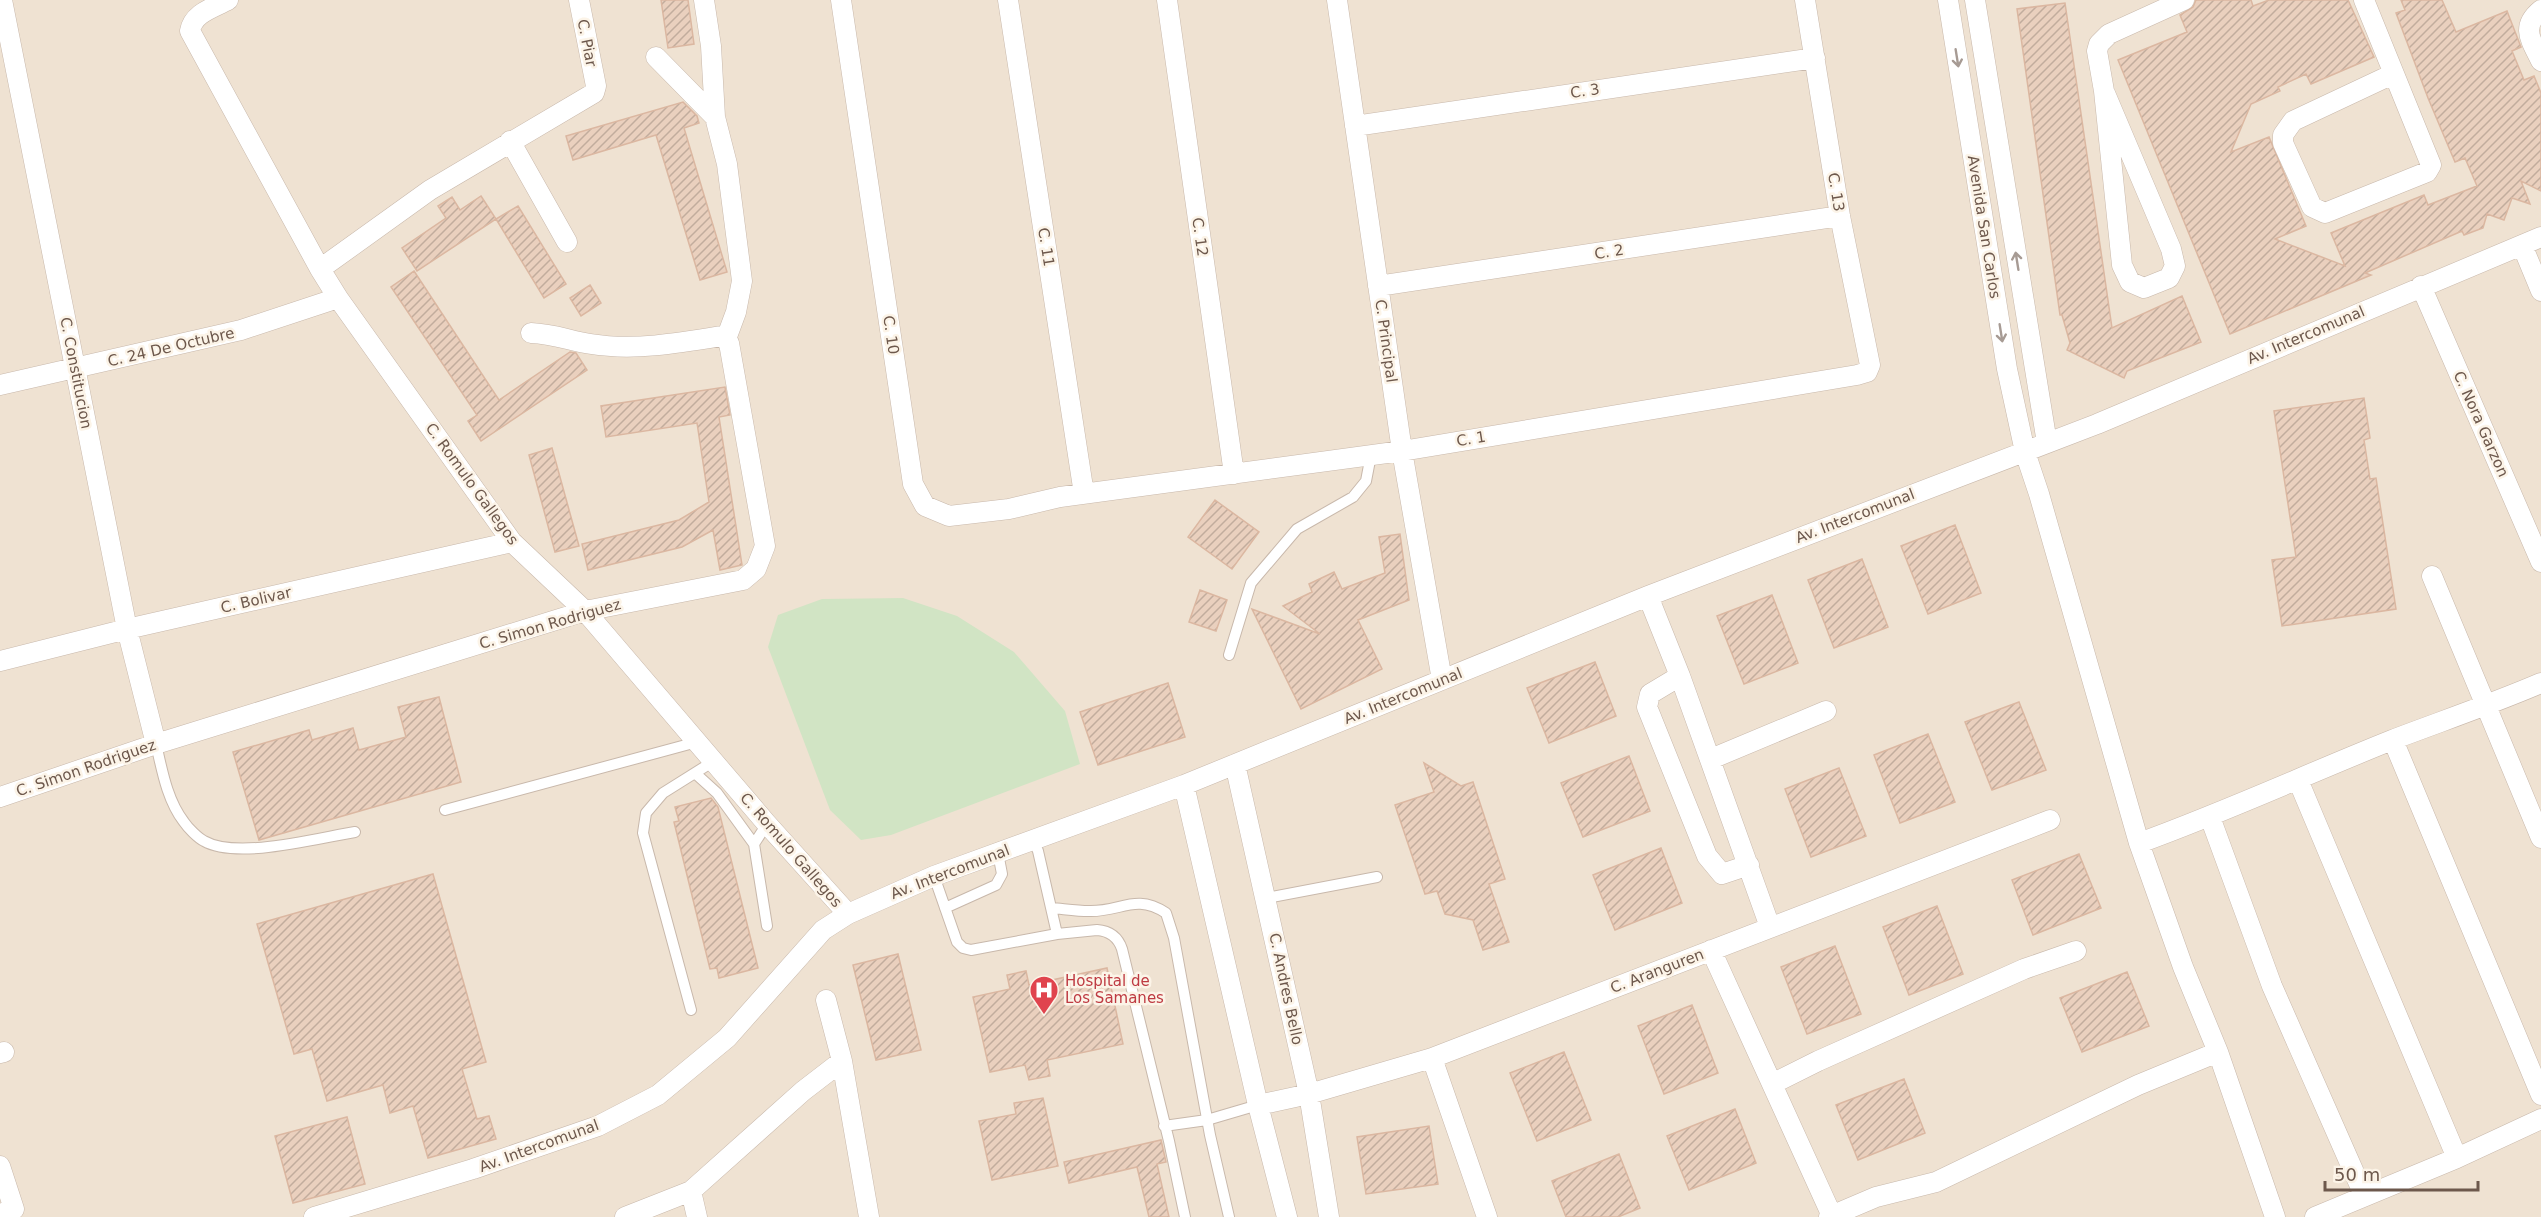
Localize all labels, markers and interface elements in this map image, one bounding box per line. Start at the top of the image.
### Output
street label: C. Piar [574,18,601,69]
one-way arrow [1952,47,1963,67]
street label: C. 3 [1569,80,1601,102]
street label: Avenida San Carlos [1964,154,2004,300]
street label: C. 13 [1824,171,1848,213]
street label: C. 12 [1188,216,1212,258]
street label: C. 11 [1034,226,1058,268]
street label: C. 2 [1593,241,1625,263]
one-way arrow [2011,252,2022,272]
street label: C. Principal [1371,298,1401,384]
street label: Av. Intercomunal [2245,302,2367,368]
street label: C. 10 [879,314,903,356]
street label: C. Constitucion [56,316,96,430]
one-way arrow [1996,323,2007,343]
street label: C. 24 De Octubre [106,324,236,370]
street label: C. Nora Garzon [2450,368,2512,480]
street label: C. Romulo Gallegos [422,420,522,549]
street label: C. 1 [1455,428,1487,450]
street label: Av. Intercomunal [1793,485,1917,547]
street label: C. Bolivar [219,583,294,617]
street label: C. Simon Rodriguez [477,595,623,653]
street label: Av. Intercomunal [1341,664,1465,728]
street label: C. Simon Rodriguez [14,736,158,800]
street label: C. Romulo Gallegos [736,789,846,911]
street label: Av. Intercomunal [888,841,1012,903]
street label: C. Andres Bello [1265,931,1307,1047]
street label: C. Aranguren [1608,945,1706,997]
place label: Hospital de Los Samanes [1065,972,1164,1007]
hospital icon: Hospital de Los Samanes [1028,974,1060,1016]
street label: Av. Intercomunal [477,1116,601,1176]
scale bar [2325,1154,2478,1192]
text: 50 m [2334,1164,2380,1185]

